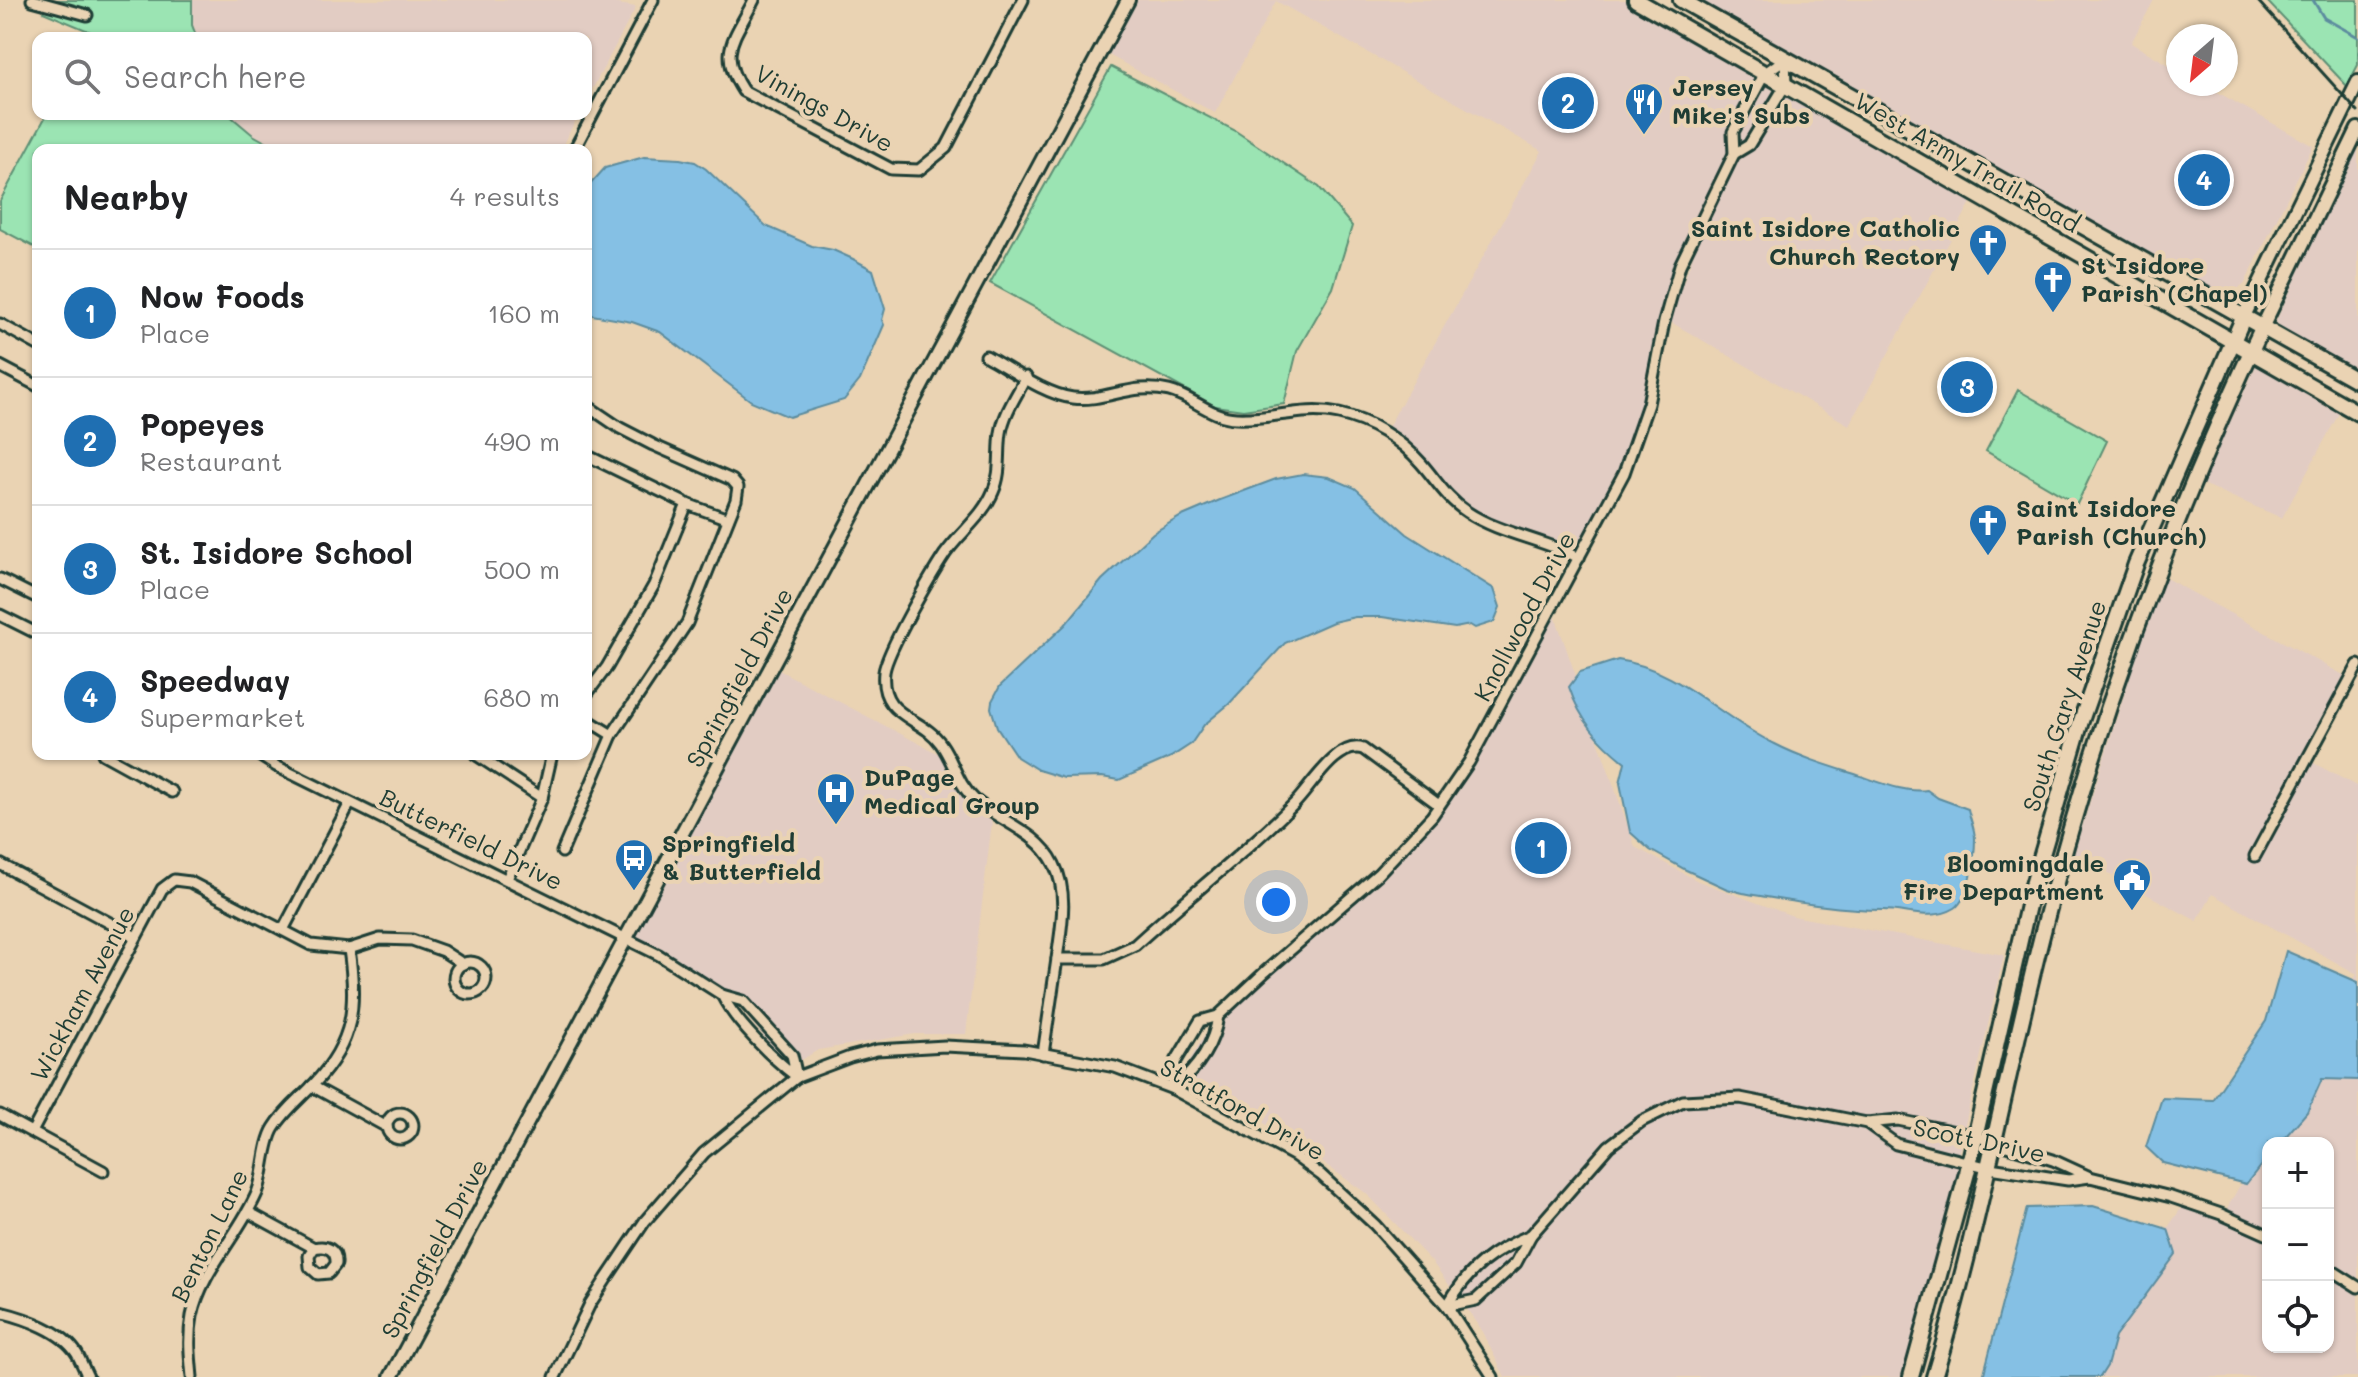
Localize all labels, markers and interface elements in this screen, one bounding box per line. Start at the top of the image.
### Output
north arrow [2166,24,2238,96]
search box [32,32,592,120]
icon: search [60,54,104,98]
text: Search here [124,56,307,96]
street label: Vinings Drive [750,57,899,158]
place label: Jersey Mike's Subs [1672,71,1810,130]
pin: 2 [1542,73,1594,133]
restaurant icon: Jersey Mike's Subs [1623,81,1665,136]
street label: West Army Trail Road [1850,85,2086,239]
pin: 4 [2178,150,2230,210]
text: Nearby [64,174,189,219]
text: 4 results [450,179,560,213]
place label: Saint Isidore Catholic Church Rectory [1691,212,1960,271]
church icon: Saint Isidore Catholic Church Rectory [1967,222,2009,277]
place label: St Isidore Parish (Chapel) [2081,249,2268,308]
church icon: St Isidore Parish (Chapel) [2032,259,2074,314]
text: Now Foods [140,276,305,316]
text: 1 [84,296,96,330]
text: 160 m [488,296,560,330]
text: Place [140,316,210,350]
pin: 3 [1941,357,1993,417]
text: Popeyes [140,404,265,444]
text: 2 [83,424,97,458]
text: 490 m [484,424,560,458]
text: Restaurant [140,444,282,478]
place label: Saint Isidore Parish (Church) [2016,492,2207,551]
church icon: Saint Isidore Parish (Church) [1967,502,2009,557]
street label: Knollwood Drive [1466,526,1581,706]
text: St. Isidore School [140,532,413,572]
text: 3 [82,552,98,586]
text: 500 m [484,552,560,586]
text: Place [140,572,210,606]
street label: Springfield Drive [678,582,799,772]
street label: South Gary Avenue [2015,596,2112,815]
text: Speedway [140,660,290,700]
text: 4 [82,680,98,714]
text: 680 m [483,680,560,714]
text: Supermarket [140,700,305,734]
place label: DuPage Medical Group [864,761,1040,820]
hospital icon: DuPage Medical Group [815,771,857,826]
street label: Butterfield Drive [375,781,568,896]
pin: 1 [1515,818,1567,878]
place label: Springfield & Butterfield [662,827,821,886]
bus stop icon: Springfield & Butterfield [613,837,655,892]
place label: Bloomingdale Fire Department [1903,847,2104,906]
public building icon: Bloomingdale Fire Department [2111,857,2153,912]
your location [1256,882,1296,922]
street label: Wickham Avenue [23,901,141,1086]
street label: Stratford Drive [1155,1051,1331,1167]
street label: Scott Drive [1911,1110,2048,1169]
map controls [2262,1137,2334,1353]
button: + [2262,1137,2334,1209]
street label: Springfield Drive [373,1153,494,1343]
street label: Benton Lane [163,1164,254,1307]
button: − [2262,1209,2334,1281]
button: locate [2262,1281,2334,1353]

